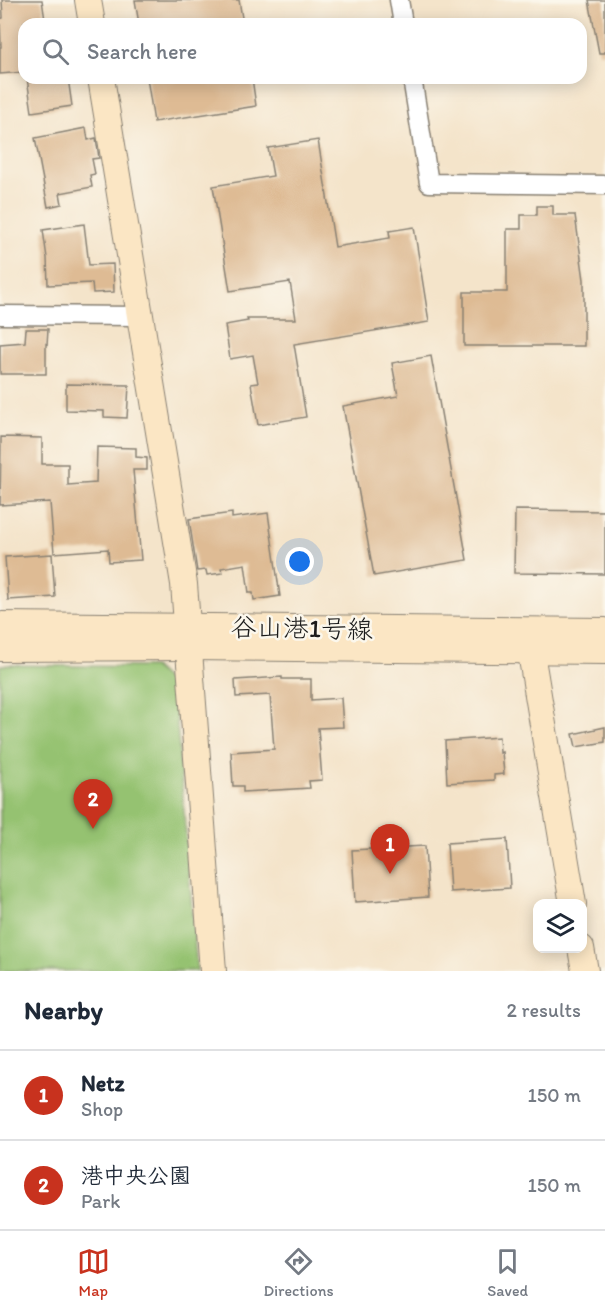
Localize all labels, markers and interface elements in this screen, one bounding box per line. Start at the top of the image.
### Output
search box [18,18,587,84]
icon: search [39,35,72,68]
text: Search here [87,38,197,65]
your location [285,547,314,576]
street label: 谷山港1号線 [231,611,373,645]
pin: 2 [74,780,112,829]
pin: 1 [370,824,410,874]
map controls [533,899,587,953]
button: layers [533,899,587,953]
text: Nearby [24,994,103,1026]
text: 2 results [507,998,581,1022]
text: Netz [81,1070,125,1097]
text: 1 [39,1083,48,1107]
text: 150 m [528,1083,581,1107]
text: Shop [81,1097,123,1121]
text: 港中央公園 [81,1162,191,1189]
text: 2 [38,1173,49,1197]
text: 150 m [528,1173,581,1197]
text: Park [81,1189,120,1213]
tab: Map [77,1245,110,1300]
tab: Directions [263,1245,334,1300]
tab: Saved [487,1245,528,1300]

